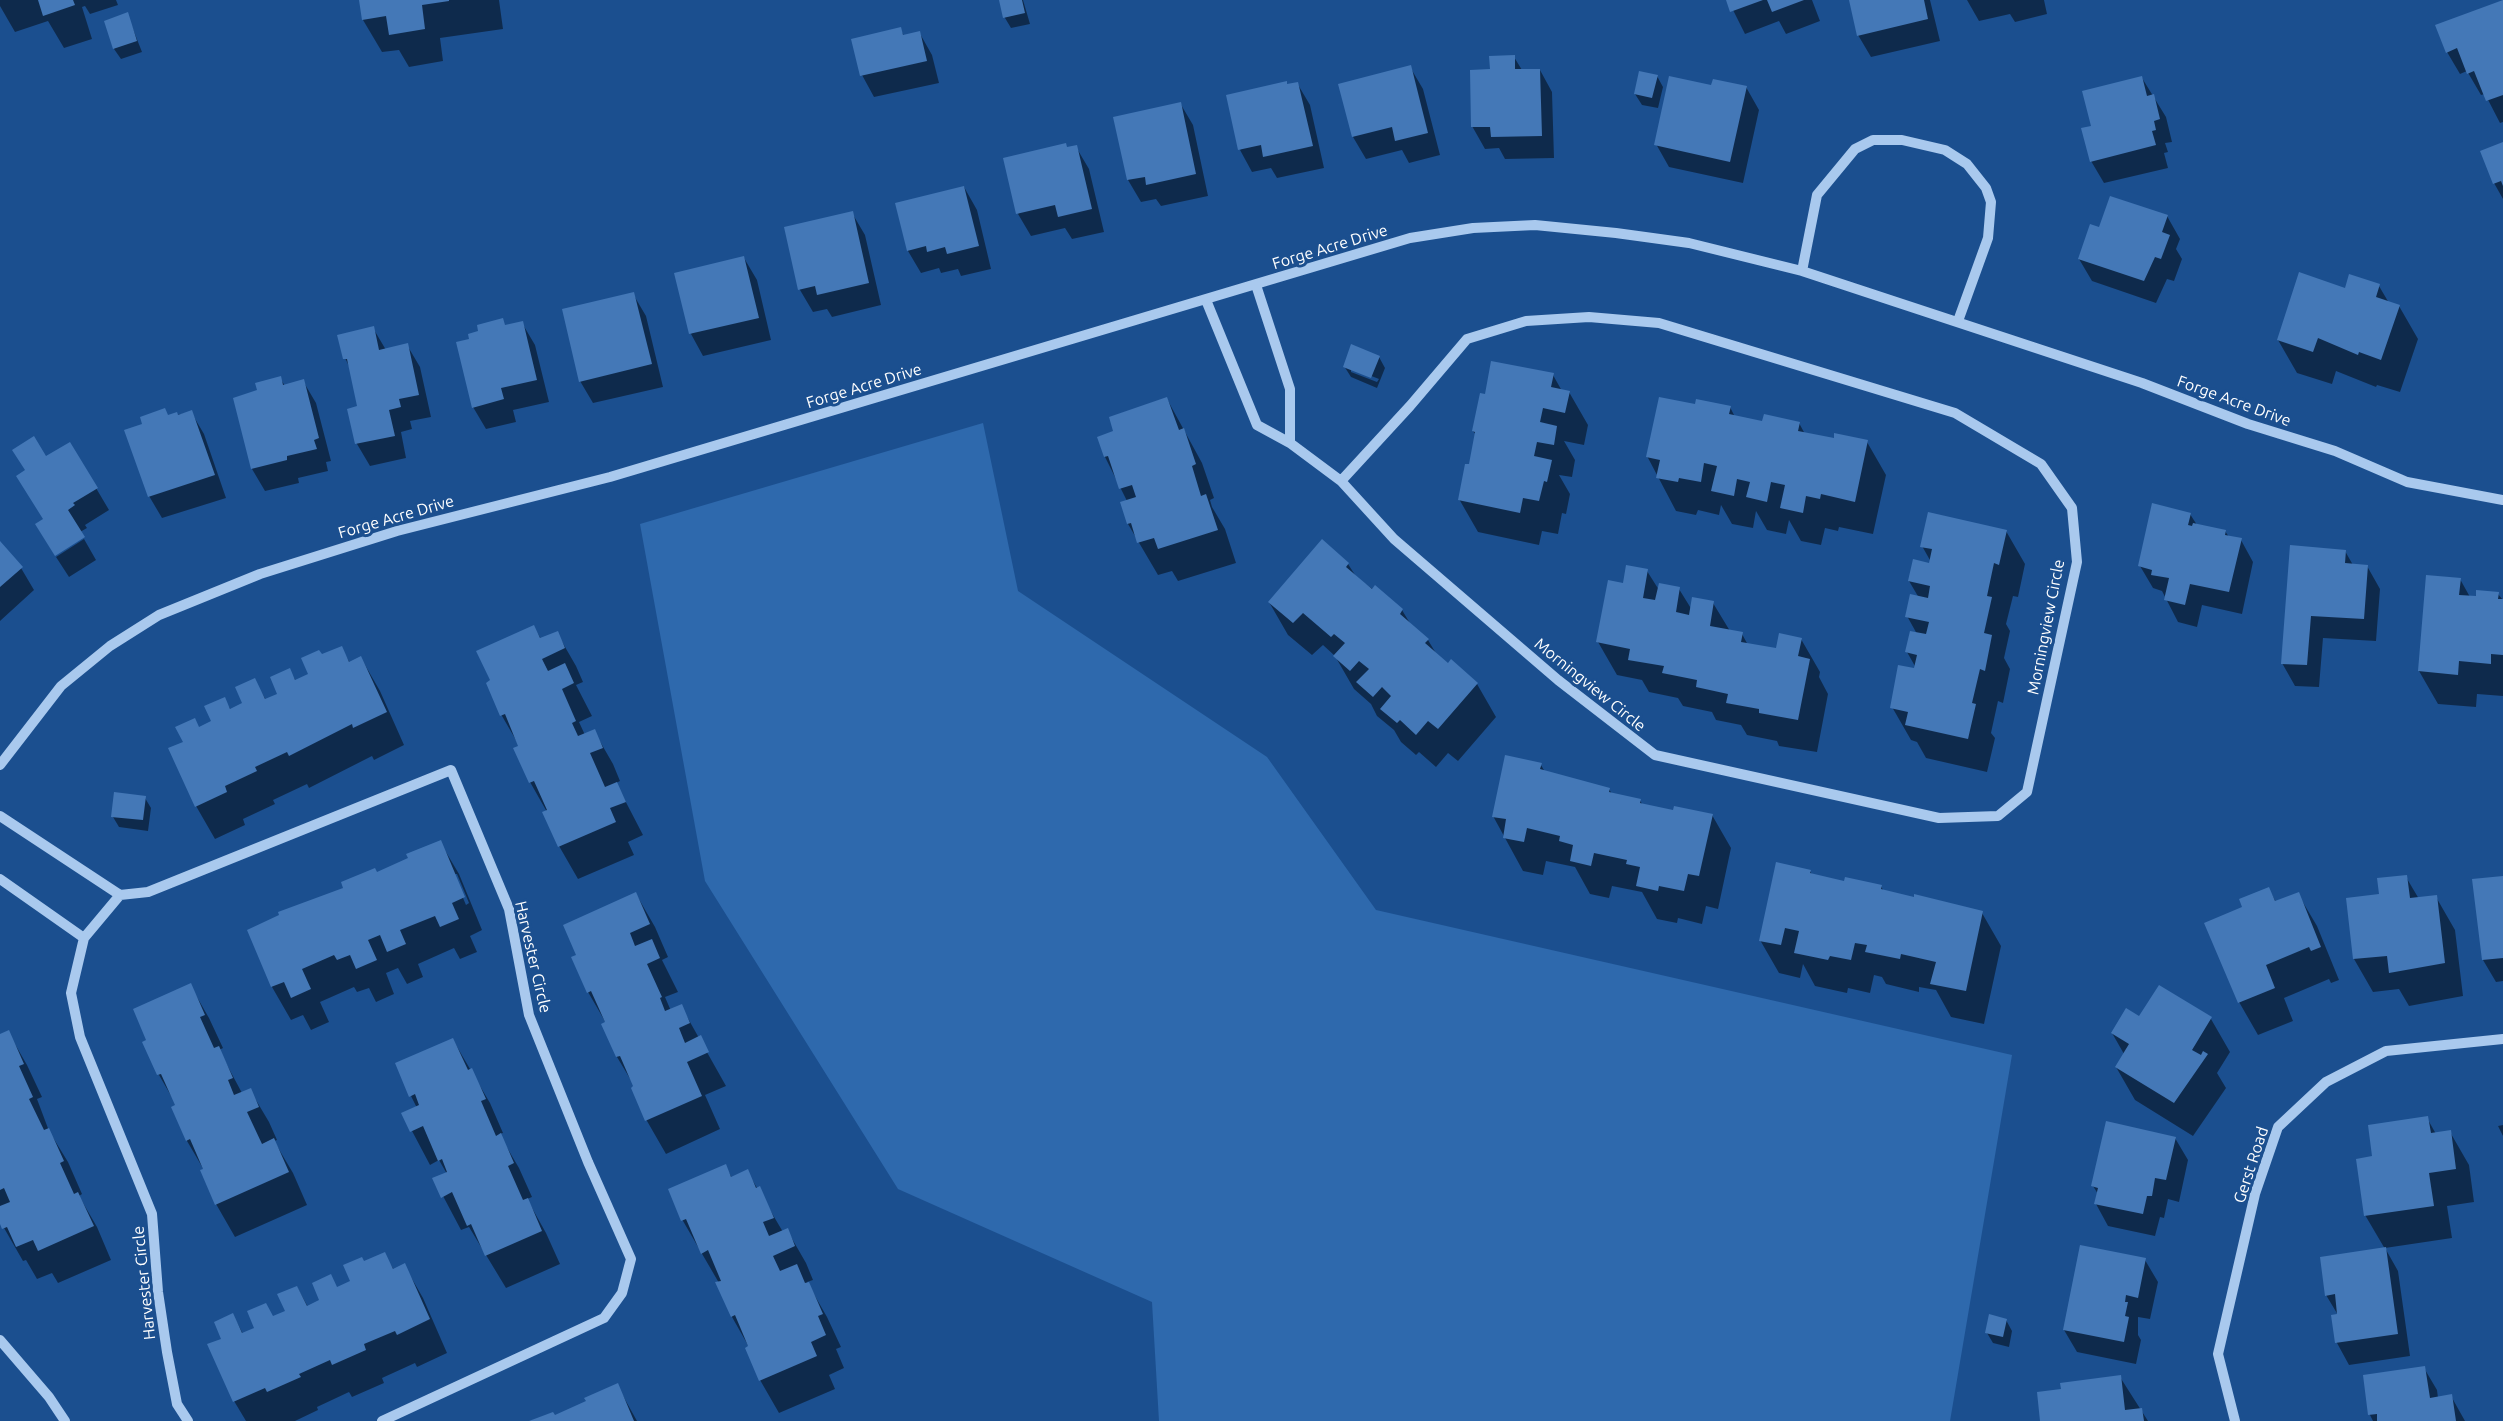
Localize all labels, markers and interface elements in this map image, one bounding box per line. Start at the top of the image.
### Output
street label: Forge Acre Drive [1270,220,1390,274]
street label: Forge Acre Drive [804,359,924,413]
street label: Forge Acre Drive [2174,372,2294,430]
street label: Forge Acre Drive [336,491,456,543]
street label: Morningview Circle [2023,558,2069,696]
street label: Morningview Circle [1531,634,1649,736]
street label: Harvester Circle [511,899,555,1015]
street label: Gerst Road [2230,1124,2272,1206]
street label: Harvester Circle [128,1225,160,1341]

